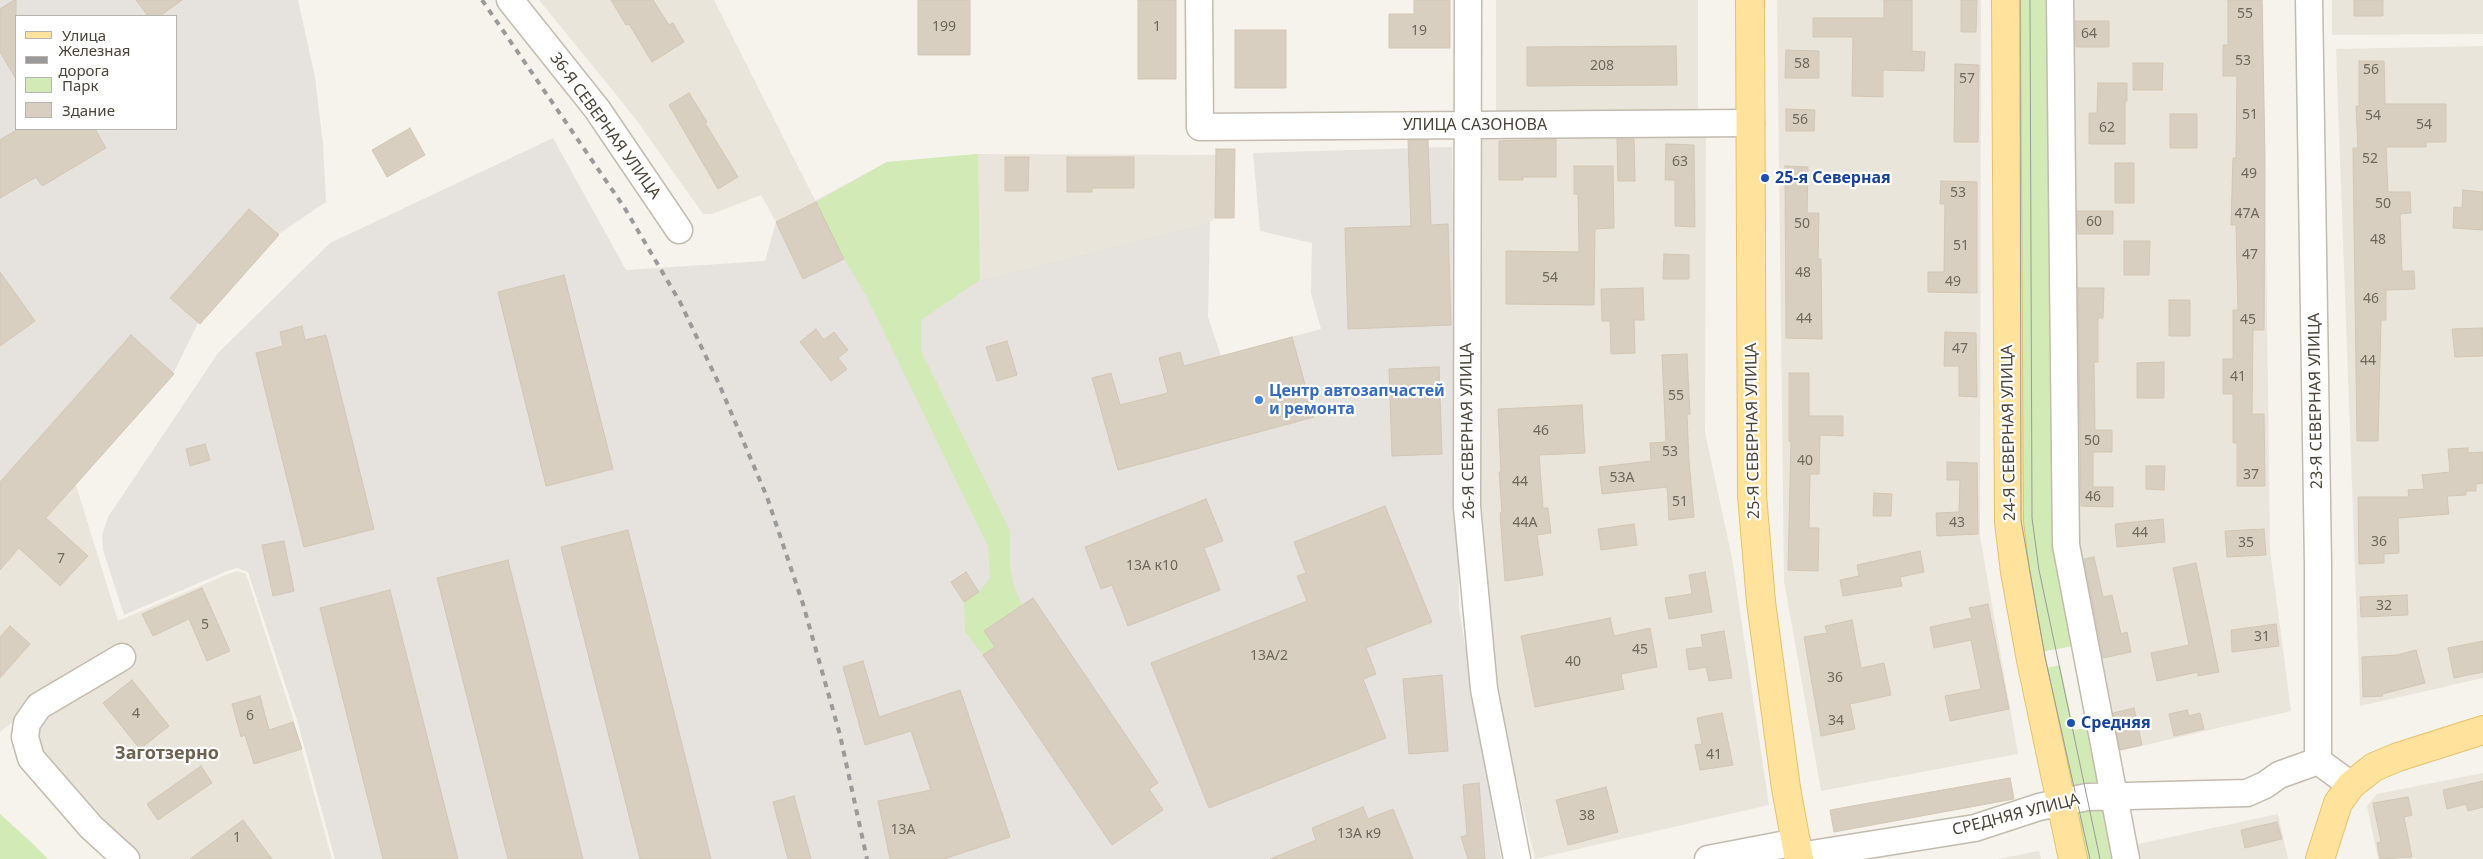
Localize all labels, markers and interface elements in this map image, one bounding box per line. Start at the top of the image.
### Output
house number: 55 [2237,6,2253,22]
legend [15,15,178,130]
house number: 199 [932,19,956,35]
house number: 1 [1153,19,1161,35]
house number: 19 [1411,23,1427,39]
text: Улица [62,25,106,45]
house number: 64 [2081,26,2097,42]
text: Железная дорога [58,40,131,80]
street label: 36-Я СЕВЕРНАЯ УЛИЦА [545,49,665,203]
house number: 53 [2235,53,2251,69]
house number: 58 [1794,56,1810,72]
house number: 208 [1590,58,1614,74]
house number: 56 [2363,62,2379,78]
house number: 57 [1959,71,1975,87]
text: Парк [62,75,98,95]
text: Здание [62,100,115,120]
house number: 51 [2242,107,2258,123]
house number: 54 [2365,108,2381,124]
house number: 56 [1792,112,1808,128]
street label: УЛИЦА САЗОНОВА [1403,115,1547,135]
house number: 54 [2416,117,2432,133]
house number: 62 [2099,120,2115,136]
house number: 52 [2362,151,2378,167]
house number: 63 [1672,154,1688,170]
house number: 49 [2241,166,2257,182]
place label: 25-я Северная [1775,168,1891,188]
marker: 25-я Северная [1759,172,1771,184]
house number: 53 [1950,185,1966,201]
house number: 50 [2375,196,2391,212]
house number: 47А [2235,206,2259,222]
house number: 60 [2086,214,2102,230]
house number: 50 [1794,216,1810,232]
house number: 48 [2370,232,2386,248]
house number: 51 [1953,238,1969,254]
house number: 47 [2242,247,2258,263]
house number: 48 [1795,265,1811,281]
house number: 54 [1542,270,1558,286]
house number: 49 [1945,274,1961,290]
house number: 46 [2363,291,2379,307]
house number: 44 [1796,311,1812,327]
house number: 45 [2240,312,2256,328]
street label: 23-Я СЕВЕРНАЯ УЛИЦА [2305,313,2327,489]
house number: 47 [1952,341,1968,357]
street label: 26-Я СЕВЕРНАЯ УЛИЦА [1457,343,1479,519]
street label: 25-Я СЕВЕРНАЯ УЛИЦА [1742,343,1764,519]
street label: 24-Я СЕВЕРНАЯ УЛИЦА [1998,345,2020,521]
house number: 44 [2360,353,2376,369]
house number: 41 [2230,369,2246,385]
place label: Центр автозапчастей и ремонта [1269,381,1445,419]
house number: 55 [1668,388,1684,404]
marker: Центр автозапчастей и ремонта [1253,394,1265,406]
house number: 46 [1533,423,1549,439]
house number: 50 [2084,433,2100,449]
house number: 53 [1662,444,1678,460]
house number: 40 [1797,453,1813,469]
house number: 37 [2243,467,2259,483]
house number: 53А [1610,470,1634,486]
house number: 44 [1512,474,1528,490]
house number: 46 [2085,489,2101,505]
house number: 51 [1672,494,1688,510]
house number: 44А [1513,515,1537,531]
house number: 43 [1949,515,1965,531]
house number: 44 [2132,525,2148,541]
house number: 36 [2371,534,2387,550]
house number: 35 [2238,535,2254,551]
house number: 7 [57,551,65,567]
house number: 13А к10 [1126,558,1178,574]
house number: 32 [2376,598,2392,614]
house number: 5 [201,617,209,633]
house number: 31 [2254,629,2270,645]
house number: 45 [1632,642,1648,658]
house number: 13А/2 [1250,648,1288,664]
house number: 40 [1565,654,1581,670]
house number: 36 [1827,670,1843,686]
house number: 4 [132,706,140,722]
house number: 6 [246,708,254,724]
house number: 34 [1828,713,1844,729]
place label: Средняя [2081,713,2151,733]
marker: Средняя [2065,717,2077,729]
district label: Заготзерно [115,743,219,765]
house number: 41 [1706,747,1722,763]
street label: СРЕДНЯЯ УЛИЦА [1950,790,2082,840]
house number: 38 [1579,808,1595,824]
house number: 13А [891,822,915,838]
house number: 13А к9 [1337,826,1381,842]
house number: 1 [233,830,241,846]

